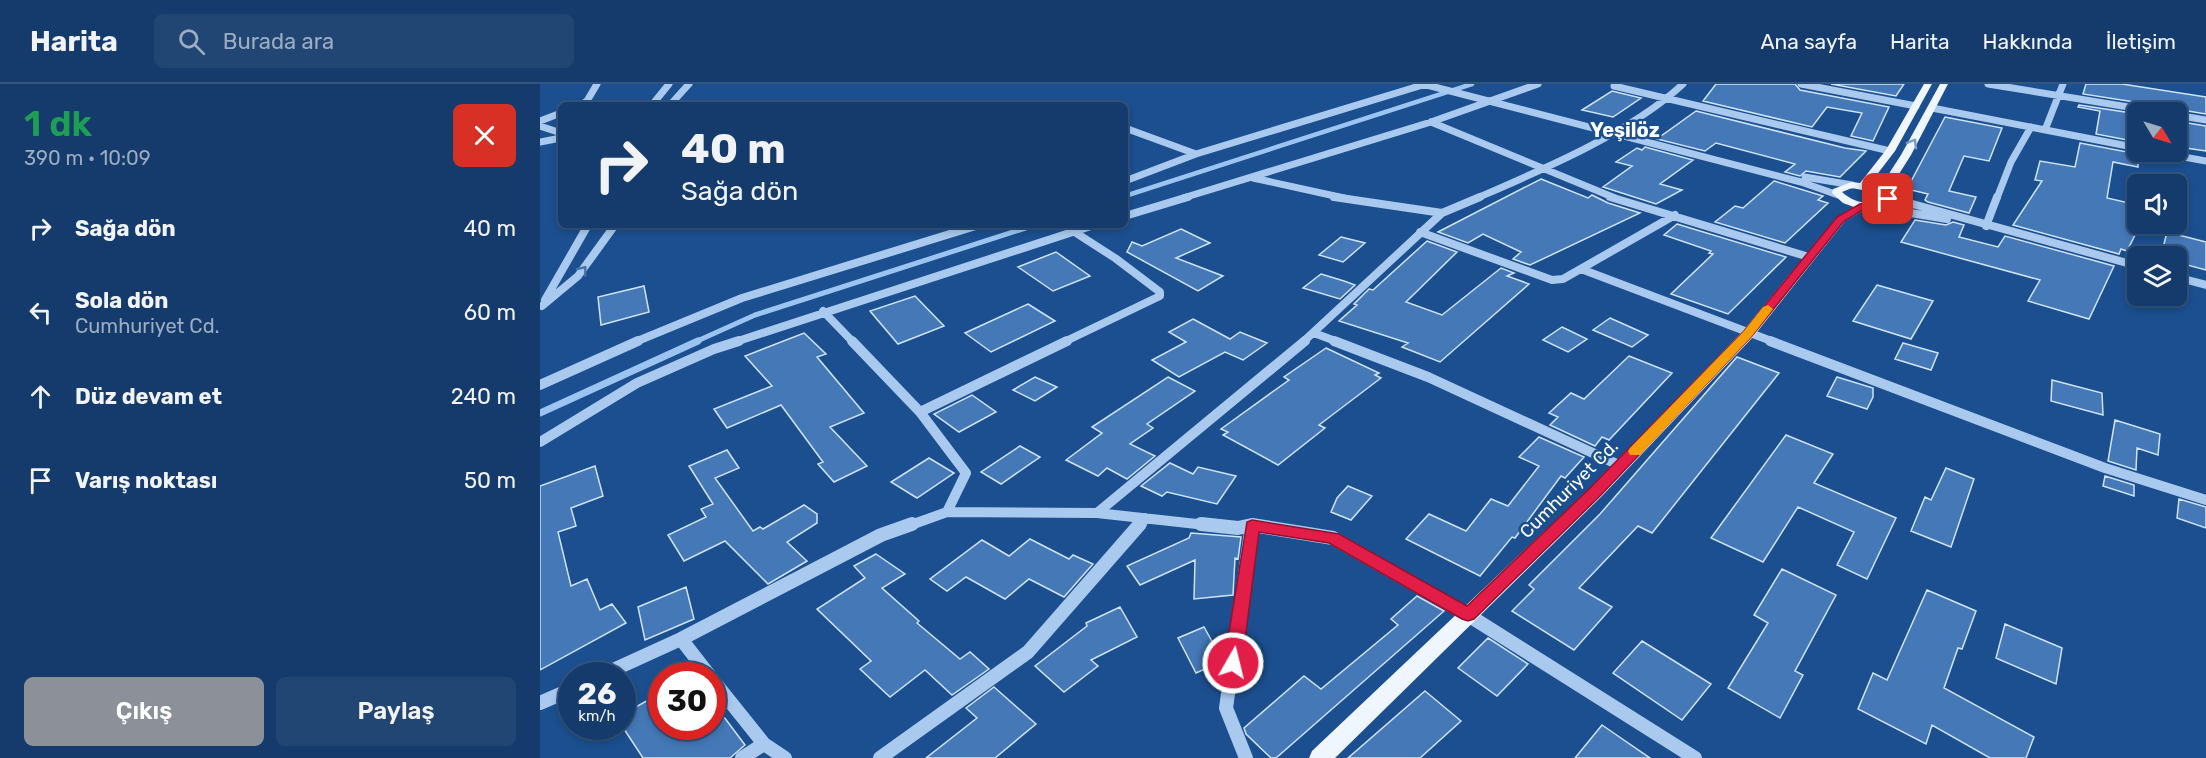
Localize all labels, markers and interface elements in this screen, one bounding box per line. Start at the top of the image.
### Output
search box [154,14,574,68]
text: Harita [30,25,118,58]
icon: search [175,25,208,58]
text: Burada ara [223,28,334,55]
text: Ana sayfa [1760,29,1857,54]
text: Harita [1890,29,1950,54]
text: Hakkında [1983,29,2073,54]
text: İletişim [2106,29,2176,54]
text: 1 dk [24,102,92,145]
north arrow [2127,102,2187,162]
map controls [2127,102,2187,306]
button: close [453,104,516,167]
district label: Yeşilöz [1590,118,1660,142]
text: 40 m [681,124,786,174]
icon: right [582,126,660,204]
one-way arrow [1905,139,1917,149]
text: 390 m · 10:09 [24,146,151,170]
pin [1862,173,1913,224]
button: sound [2127,174,2187,234]
text: Sağa dön [681,175,798,207]
icon: arrive [1871,182,1904,215]
icon: right [24,212,57,245]
text: Sağa dön [75,215,176,242]
text: 40 m [463,215,516,242]
button: layers [2127,246,2187,306]
one-way arrow [575,265,586,276]
text: Sola dön [75,287,168,314]
icon: left [24,296,57,329]
text: 60 m [464,299,516,326]
text: Cumhuriyet Cd. [75,314,220,338]
icon: ahead [24,380,57,413]
text: Düz devam et [75,383,222,410]
text: 240 m [451,383,516,410]
street label: Cumhuriyet Cd. [1515,435,1623,543]
icon: arrive [24,464,57,497]
text: Varış noktası [75,467,217,494]
text: 50 m [464,467,516,494]
position arrow [1201,631,1265,695]
speed limit sign: 30 [648,662,726,740]
text: 26 [577,676,617,712]
button: Çıkış [24,677,264,746]
button: Paylaş [276,677,516,746]
text: km/h [578,707,616,725]

